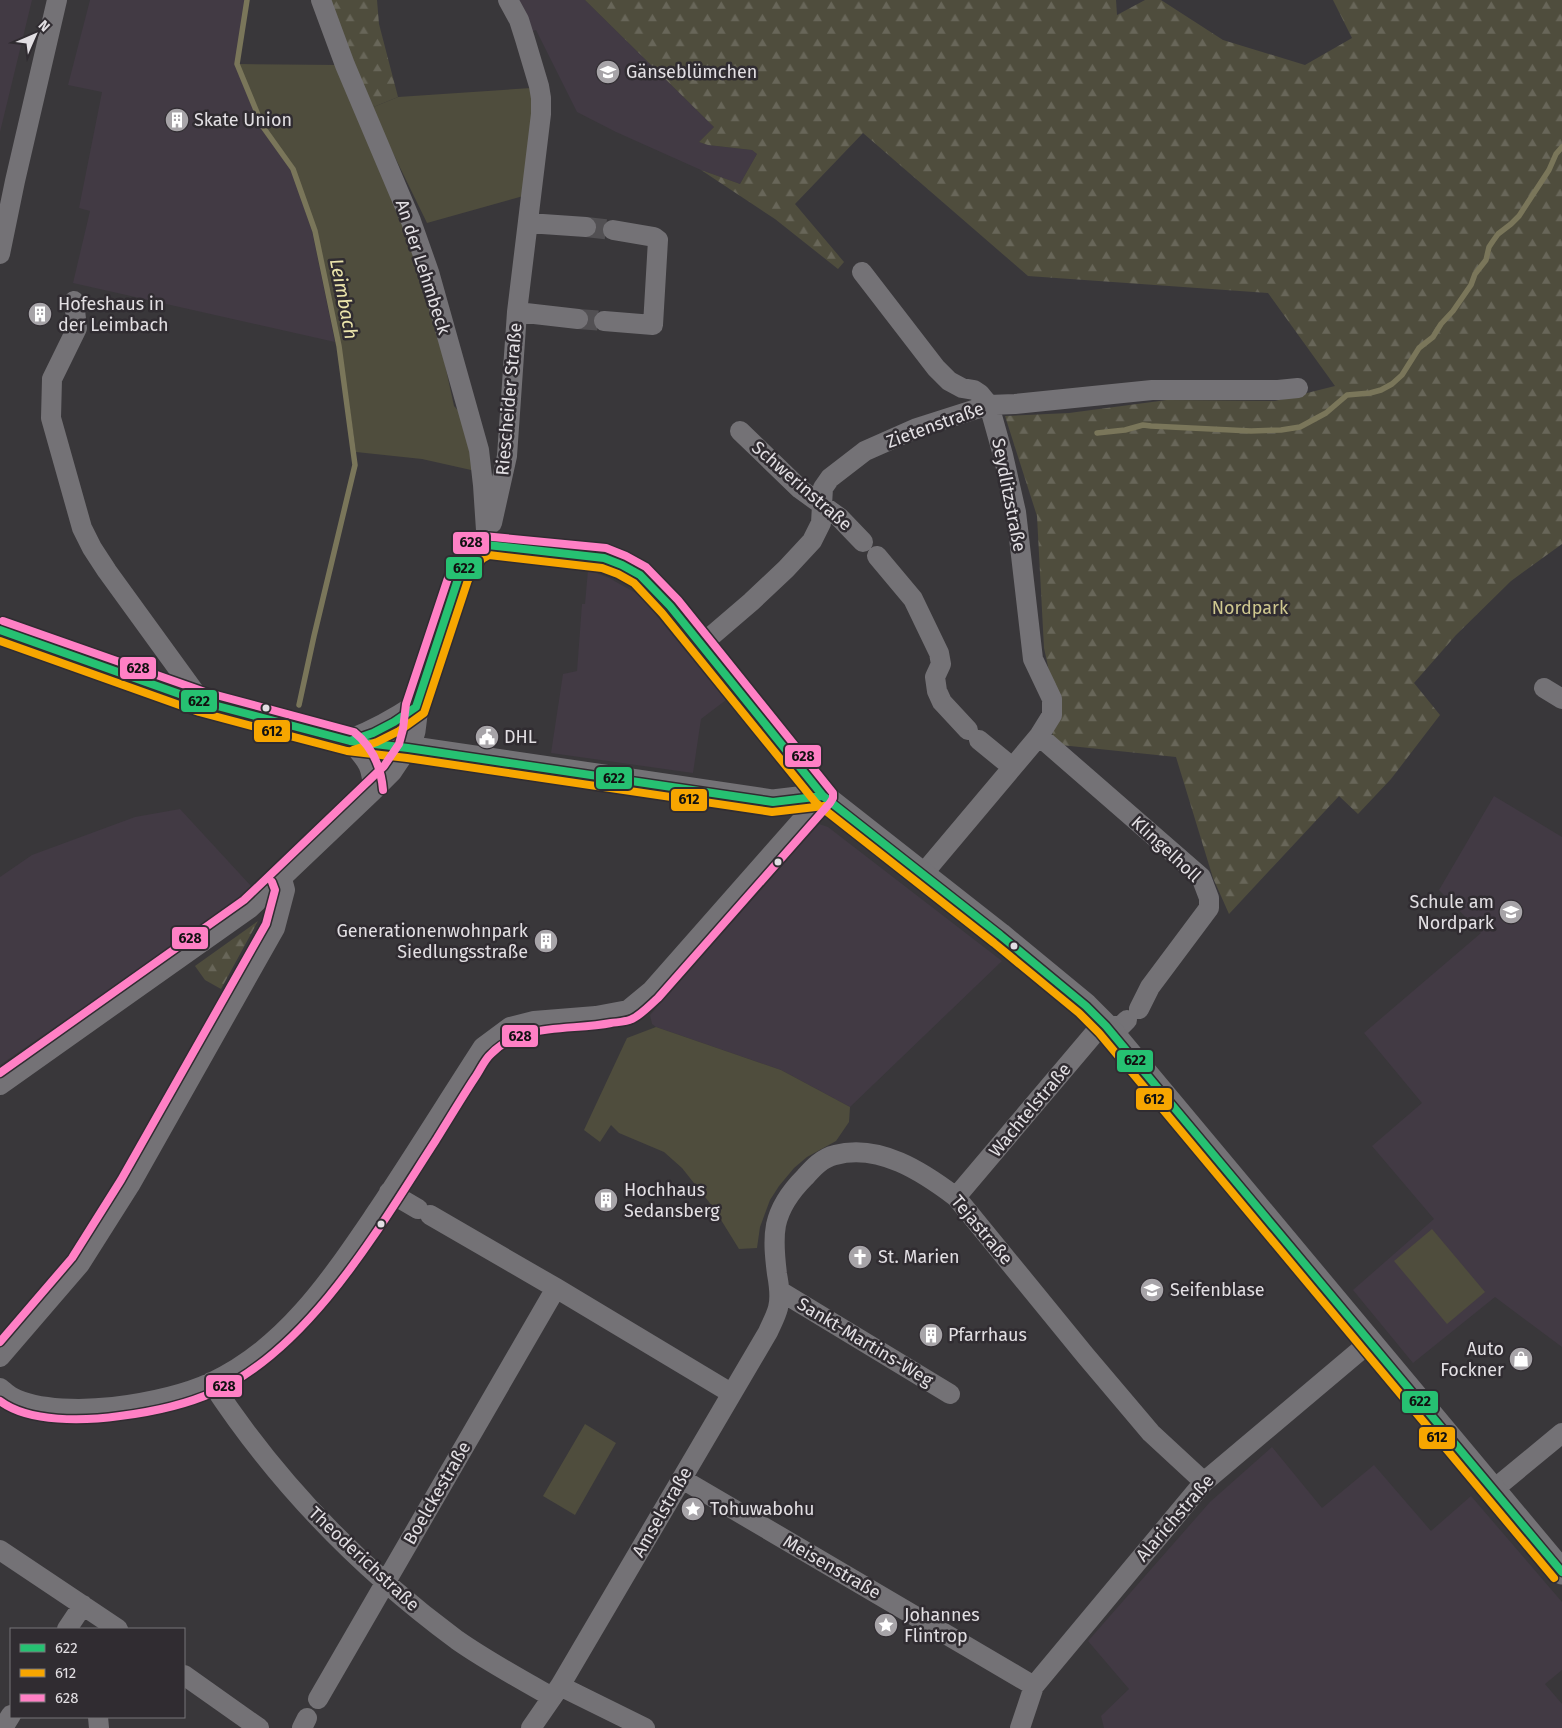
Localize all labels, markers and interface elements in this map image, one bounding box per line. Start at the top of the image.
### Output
north arrow [10,10,60,60]
text: N [35,17,53,35]
school or university icon: Gänseblümchen [595,59,621,85]
place label: Gänseblümchen [626,61,757,83]
building icon: Skate Union [164,107,190,133]
place label: Skate Union [194,109,292,131]
street label: An der Lehmbeck [391,197,455,338]
water label: Leimbach [325,257,363,341]
place label: Hofeshaus in der Leimbach [58,293,169,336]
building icon: Hofeshaus in der Leimbach [27,301,53,327]
street label: Riescheider Straße [491,322,527,476]
street label: Zietenstraße [883,397,987,453]
street label: Schwerinstraße [747,436,857,536]
street label: Seydlitzstraße [987,436,1031,554]
line badge: 628 [452,531,490,555]
text: 628 [459,534,483,551]
line badge: 622 [445,556,483,580]
text: 622 [453,560,475,577]
park label: Nordpark [1212,597,1289,619]
line badge: 628 [119,656,157,680]
text: 628 [126,660,150,677]
line badge: 622 [180,689,218,713]
text: 622 [188,693,210,710]
unlabelled marker [261,703,271,713]
line badge: 612 [253,719,291,743]
text: 612 [262,723,282,740]
public building icon: DHL [474,724,500,750]
place label: DHL [504,726,537,748]
line badge: 628 [784,744,822,768]
text: 628 [791,748,815,765]
line badge: 622 [595,766,633,790]
text: 622 [603,770,625,787]
line badge: 612 [670,788,708,812]
text: 612 [679,791,699,808]
street label: Klingelholl [1127,811,1205,887]
unlabelled marker [773,857,783,867]
place label: Schule am Nordpark [1410,891,1495,934]
school or university icon: Schule am Nordpark [1498,899,1524,925]
place label: Generationenwohnpark Siedlungsstraße [336,920,529,963]
line badge: 628 [171,926,209,950]
building icon: Generationenwohnpark Siedlungsstraße [533,928,559,954]
text: 628 [178,930,202,947]
unlabelled marker [1009,941,1019,951]
line badge: 628 [501,1024,539,1048]
text: 628 [508,1028,532,1045]
line badge: 622 [1116,1049,1154,1073]
text: 622 [1124,1052,1146,1069]
street label: Wachtelstraße [984,1058,1076,1162]
line badge: 612 [1135,1087,1173,1111]
text: 612 [1144,1091,1164,1108]
place label: Hochhaus Sedansberg [624,1179,720,1222]
building icon: Hochhaus Sedansberg [593,1187,619,1213]
street label: Tejastraße [946,1191,1018,1269]
unlabelled marker [376,1219,386,1229]
church icon: St. Marien [847,1244,873,1270]
place label: St. Marien [878,1246,960,1268]
school or university icon: Seifenblase [1139,1277,1165,1303]
place label: Seifenblase [1170,1279,1265,1301]
street label: Sankt-Martins-Weg [793,1293,937,1392]
building icon: Pfarrhaus [918,1322,944,1348]
place label: Pfarrhaus [948,1324,1027,1346]
place label: Auto Fockner [1440,1338,1504,1381]
shop icon: Auto Fockner [1508,1346,1534,1372]
line badge: 628 [205,1374,243,1398]
text: 628 [212,1378,236,1395]
line badge: 622 [1401,1390,1439,1414]
text: 622 [1409,1393,1431,1410]
line badge: 612 [1418,1426,1456,1450]
text: 612 [1427,1429,1447,1446]
street label: Boelckestraße [399,1438,475,1548]
street label: Amselstraße [627,1463,697,1561]
street label: Alarichstraße [1131,1470,1219,1566]
place icon: Tohuwabohu [680,1496,706,1522]
place label: Tohuwabohu [710,1498,815,1520]
street label: Theoderichstraße [304,1502,424,1616]
street label: Meisenstraße [779,1530,885,1604]
place label: Johannes Flintrop [904,1604,980,1647]
place icon: Johannes Flintrop [873,1612,899,1638]
legend [10,1628,185,1718]
text: 622 [55,1639,78,1657]
text: 612 [55,1664,76,1682]
text: 628 [55,1689,79,1707]

